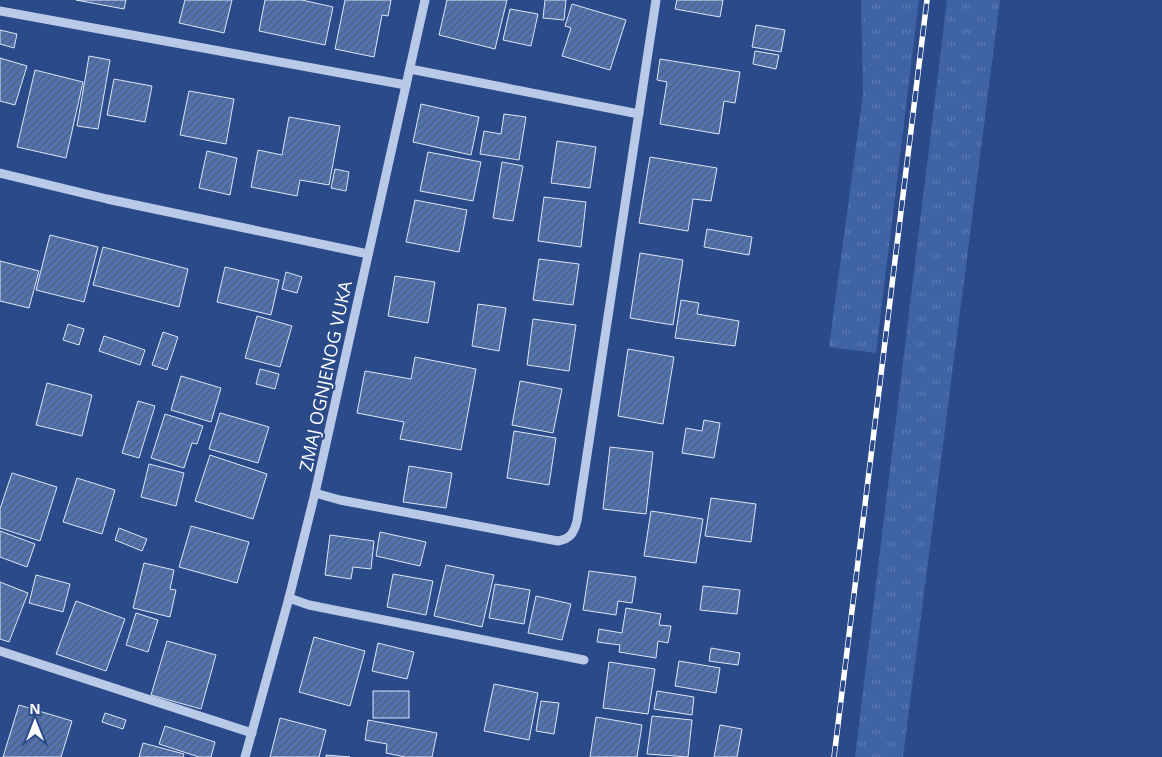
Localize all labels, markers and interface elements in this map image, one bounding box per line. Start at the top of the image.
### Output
street label: ZMAJ OGNJENOG VUKA [293,278,357,474]
north arrow [10,697,60,747]
text: N [29,699,41,718]

